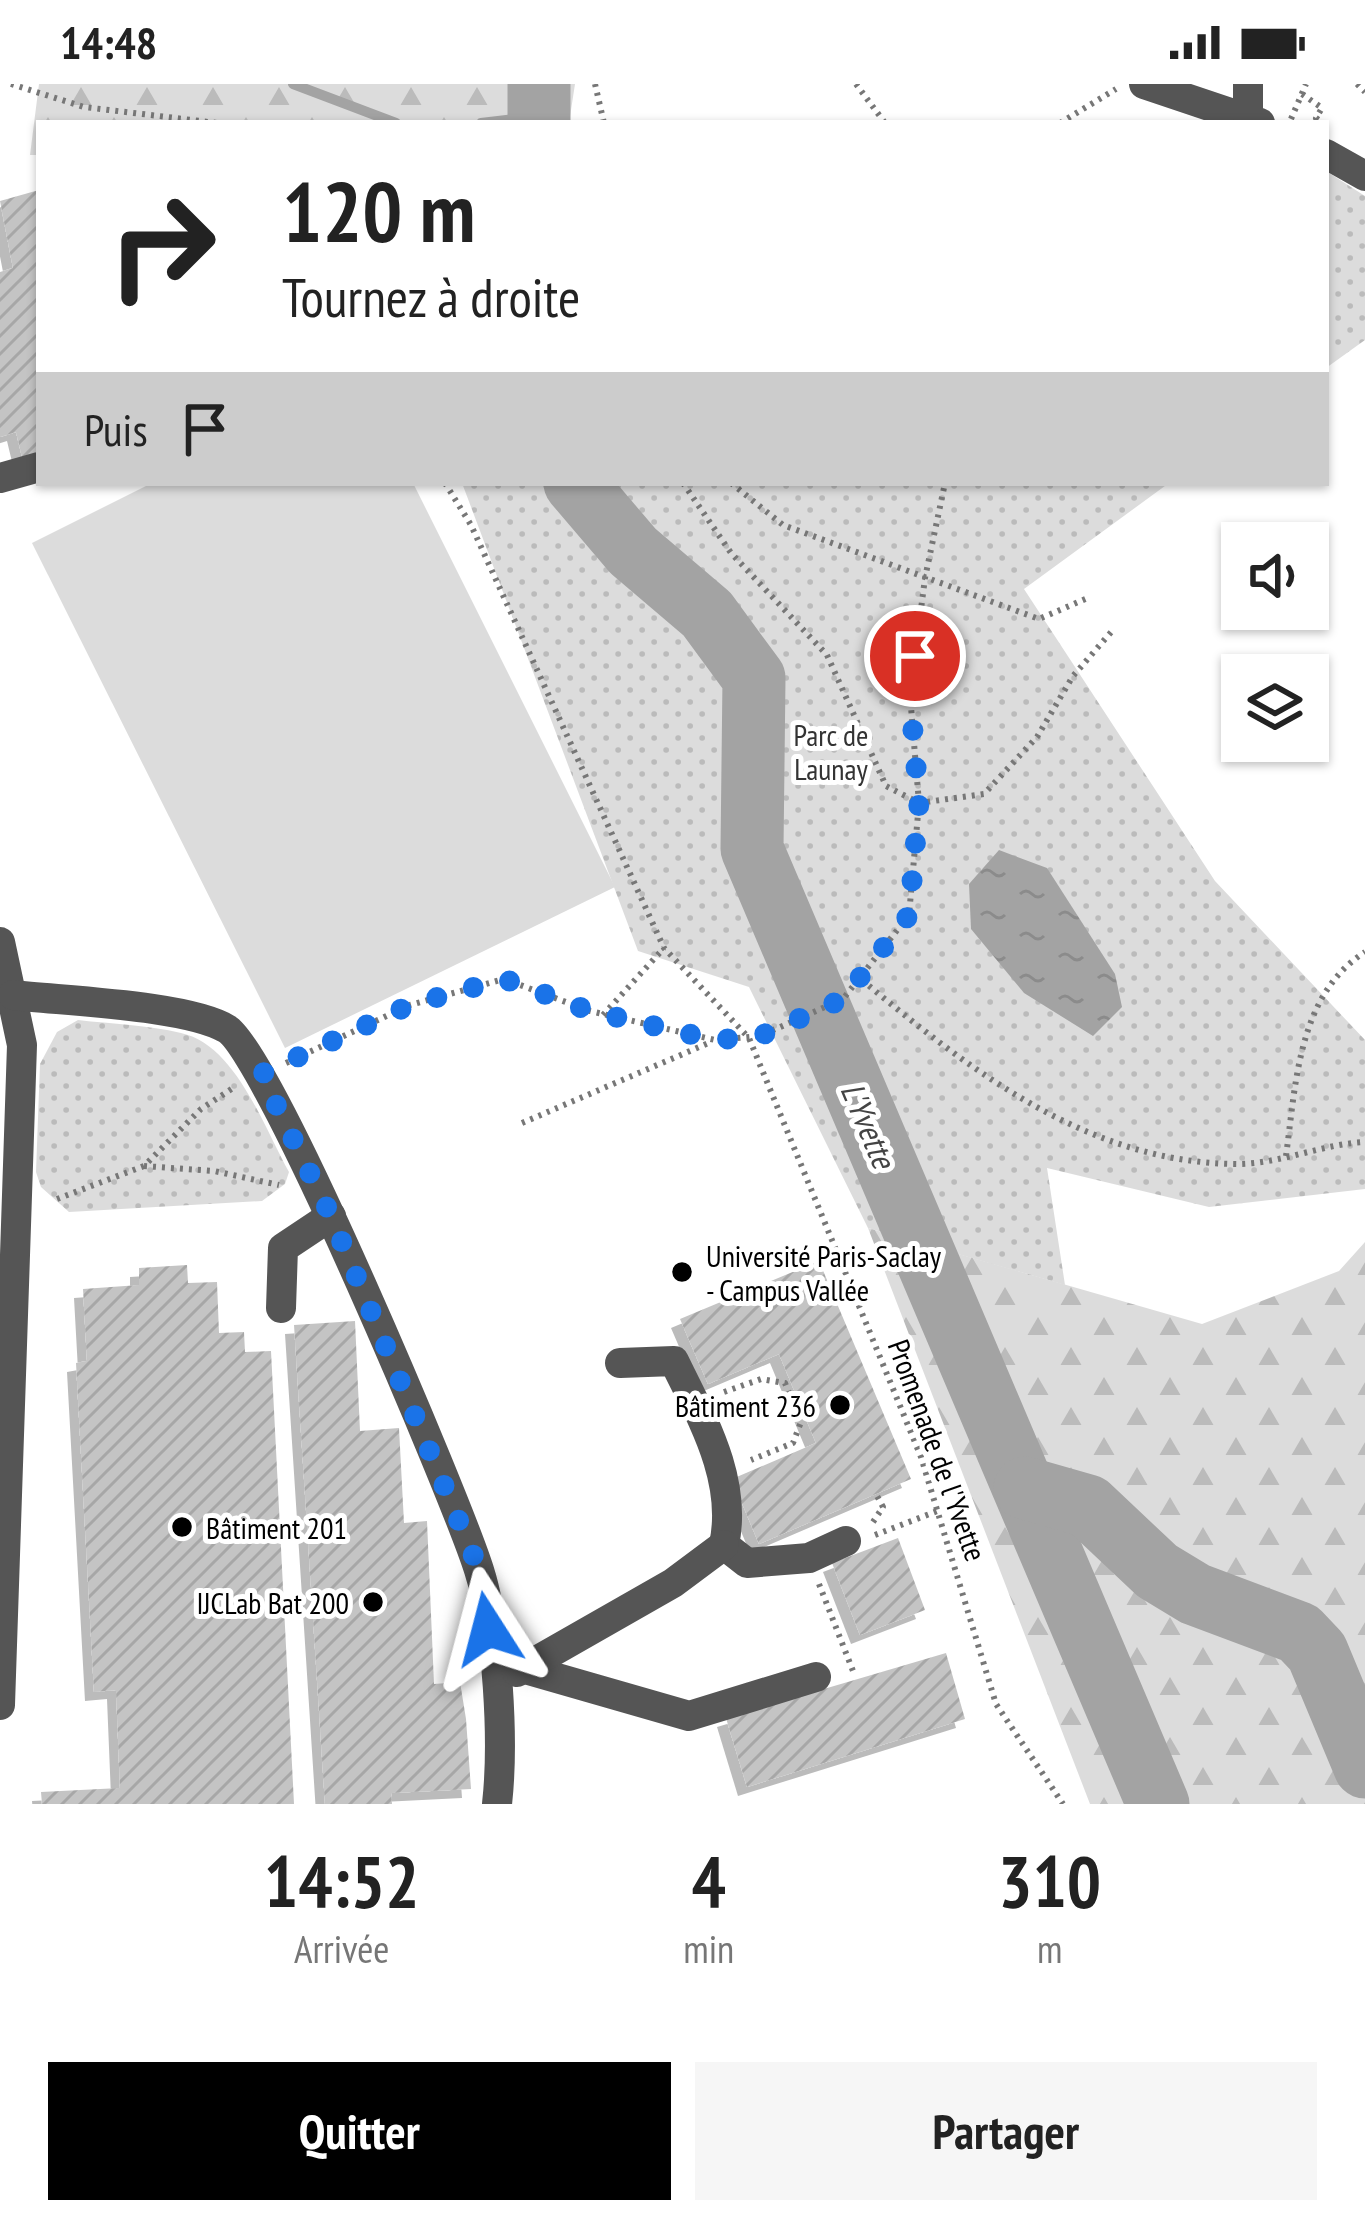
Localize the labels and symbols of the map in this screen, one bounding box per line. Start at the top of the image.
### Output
pin [864,605,966,707]
park label: Parc de Launay [794,715,868,788]
water label: L'Yvette [832,1076,907,1177]
place label: Université Paris-Saclay - Campus Vallée [706,1236,942,1309]
marker: Université Paris-Saclay - Campus Vallée [669,1259,695,1285]
street label: Promenade de l'Yvette [880,1334,996,1566]
place label: Bâtiment 236 [675,1386,816,1425]
marker: Bâtiment 236 [827,1392,853,1418]
place label: Bâtiment 201 [206,1508,347,1547]
marker: Bâtiment 201 [169,1514,195,1540]
position arrow [425,1566,551,1692]
place label: IJCLab Bat 200 [196,1583,349,1622]
marker: IJCLab Bat 200 [360,1589,386,1615]

